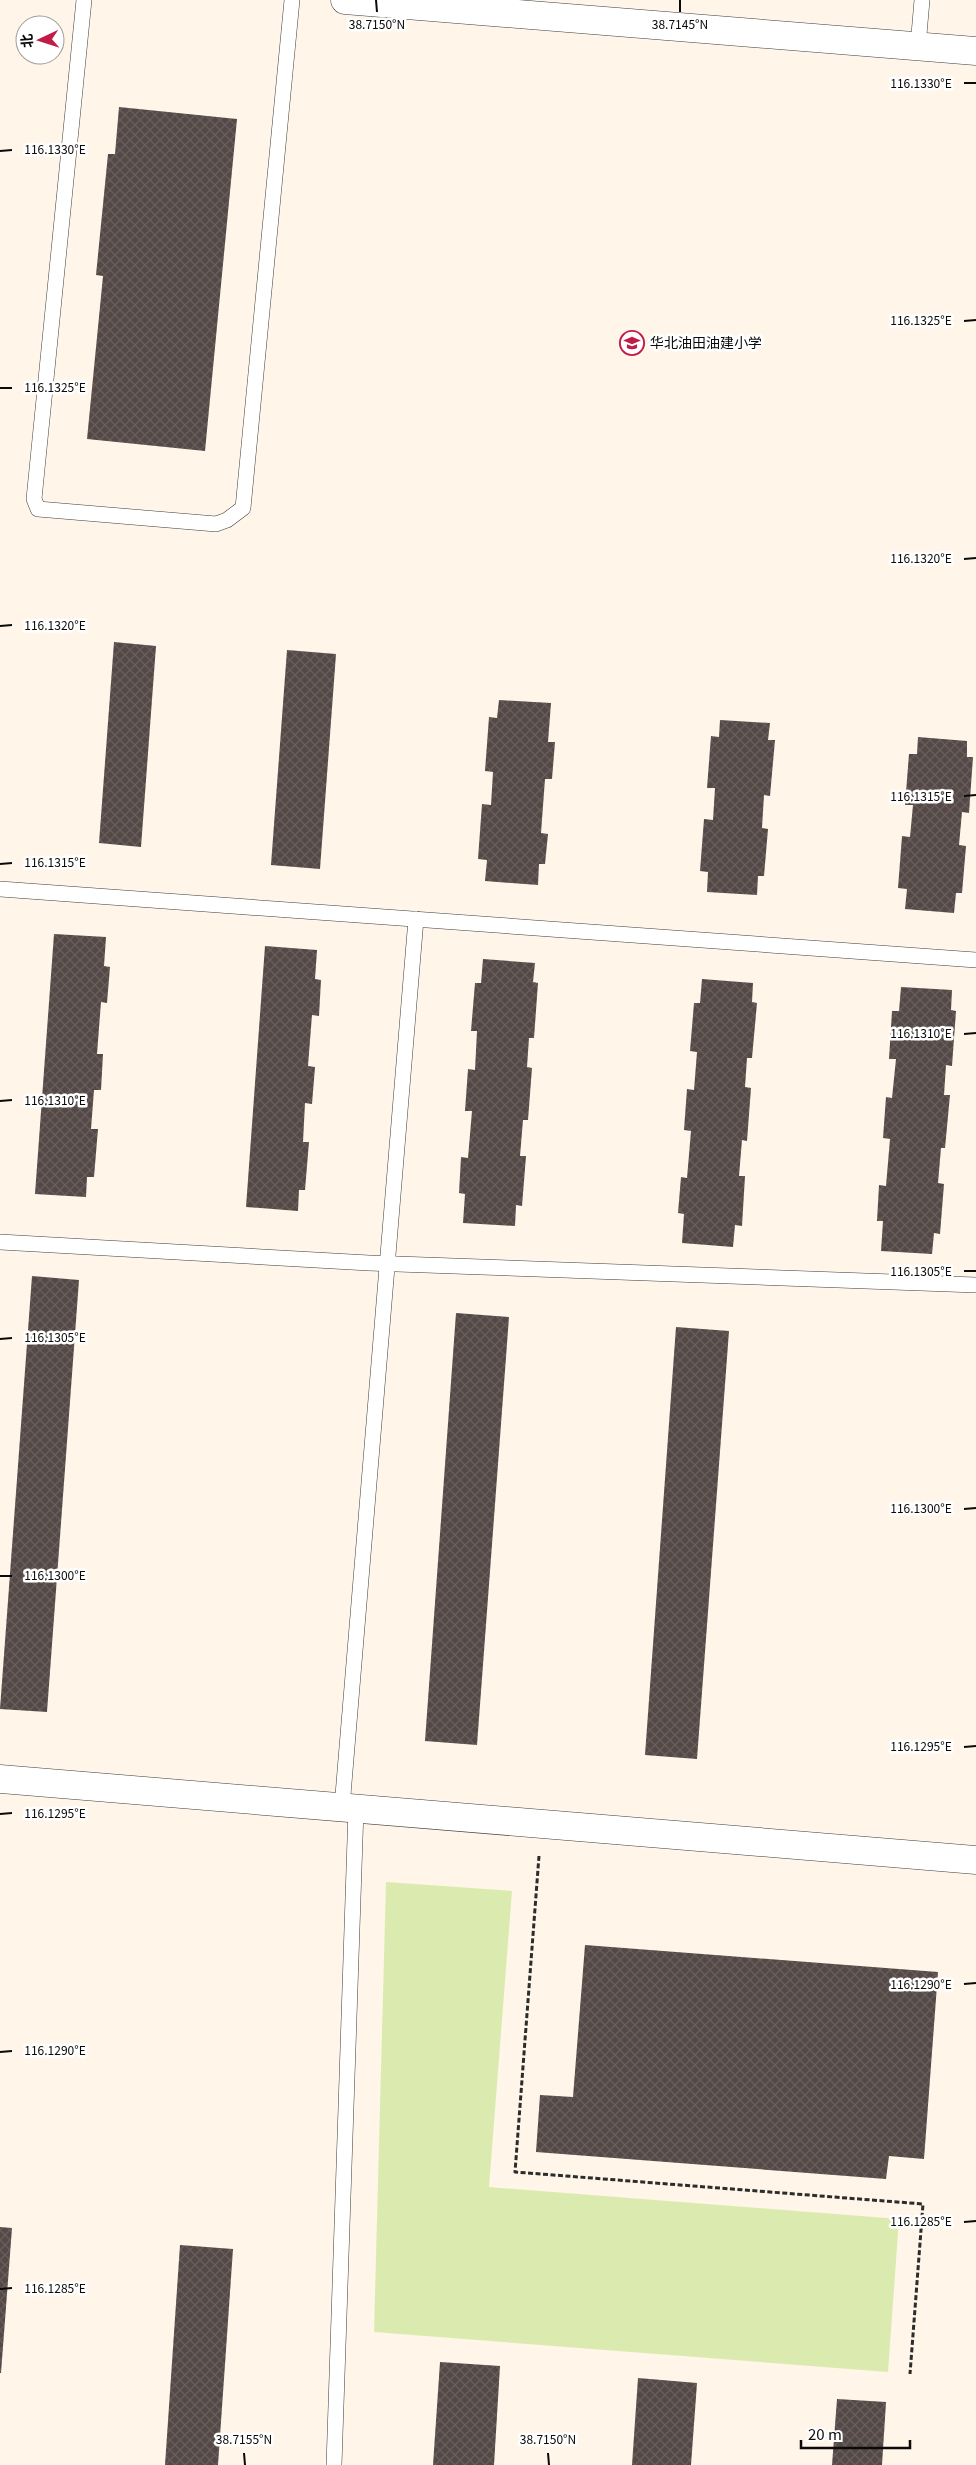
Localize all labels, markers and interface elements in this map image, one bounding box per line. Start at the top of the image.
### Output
north arrow [15,15,65,65]
text: 38.7150°N [349,15,405,32]
text: 38.7145°N [652,15,708,32]
text: 北 [16,33,36,49]
text: 116.1330°E [890,74,952,91]
text: 116.1330°E [24,140,86,157]
text: 116.1325°E [890,311,952,328]
school or university icon: 华北油田油建小学 [619,330,645,356]
place label: 华北油田油建小学 [650,332,762,352]
text: 116.1325°E [24,378,86,395]
text: 116.1320°E [890,549,952,566]
text: 116.1320°E [24,616,86,633]
text: 116.1315°E [890,787,952,804]
text: 116.1315°E [24,853,86,870]
text: 116.1310°E [890,1024,952,1041]
text: 116.1310°E [24,1091,86,1108]
text: 116.1305°E [890,1262,952,1279]
text: 116.1305°E [24,1328,86,1345]
text: 116.1300°E [890,1499,952,1516]
text: 116.1300°E [24,1566,86,1583]
text: 116.1295°E [890,1737,952,1754]
text: 116.1295°E [24,1804,86,1821]
text: 116.1290°E [890,1975,952,1992]
text: 116.1290°E [24,2041,86,2058]
text: 116.1285°E [890,2212,952,2229]
text: 116.1285°E [24,2279,86,2296]
scale bar [801,2418,910,2450]
text: 20 m [808,2423,842,2444]
text: 38.7155°N [216,2430,272,2447]
text: 38.7150°N [520,2430,576,2447]

